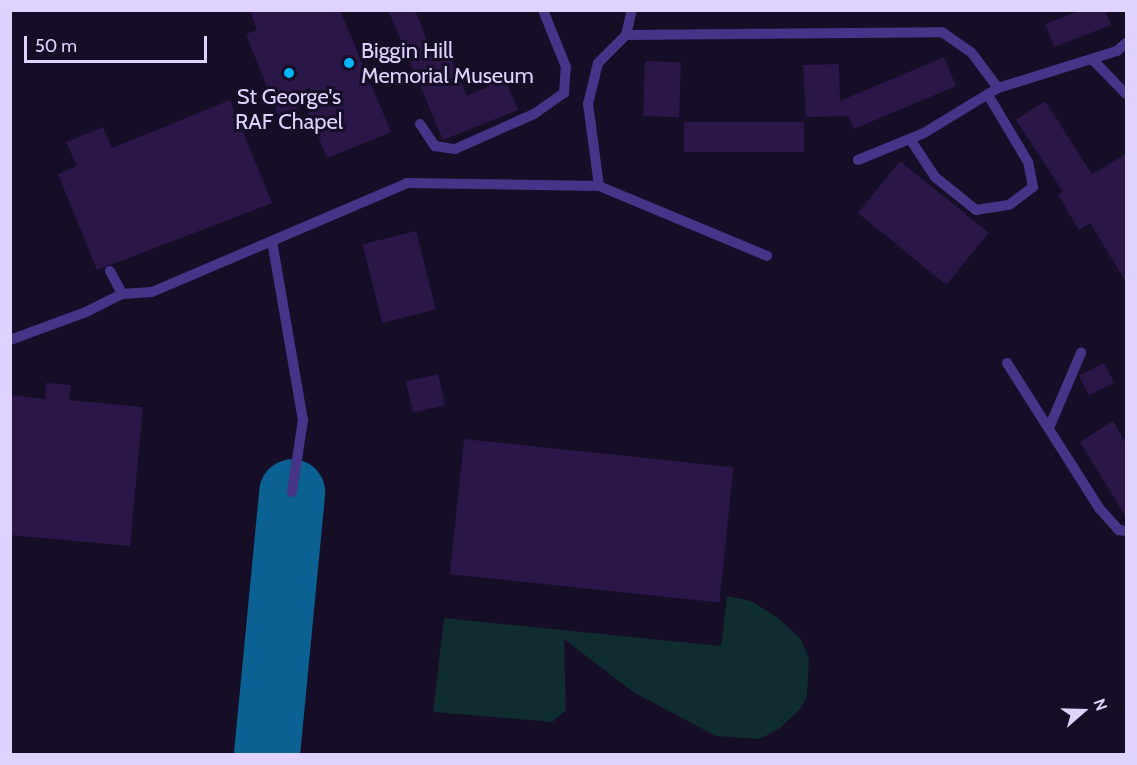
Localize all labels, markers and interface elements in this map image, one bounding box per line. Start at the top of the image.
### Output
scale bar [27,24,210,62]
text: 50 m [35,35,77,57]
place label: Biggin Hill Memorial Museum [361,37,534,88]
marker: Biggin Hill Memorial Museum [342,56,356,70]
marker: St George's RAF Chapel [282,66,296,80]
place label: St George's RAF Chapel [235,83,343,134]
north arrow [1053,681,1113,741]
text: N [1090,696,1111,713]

